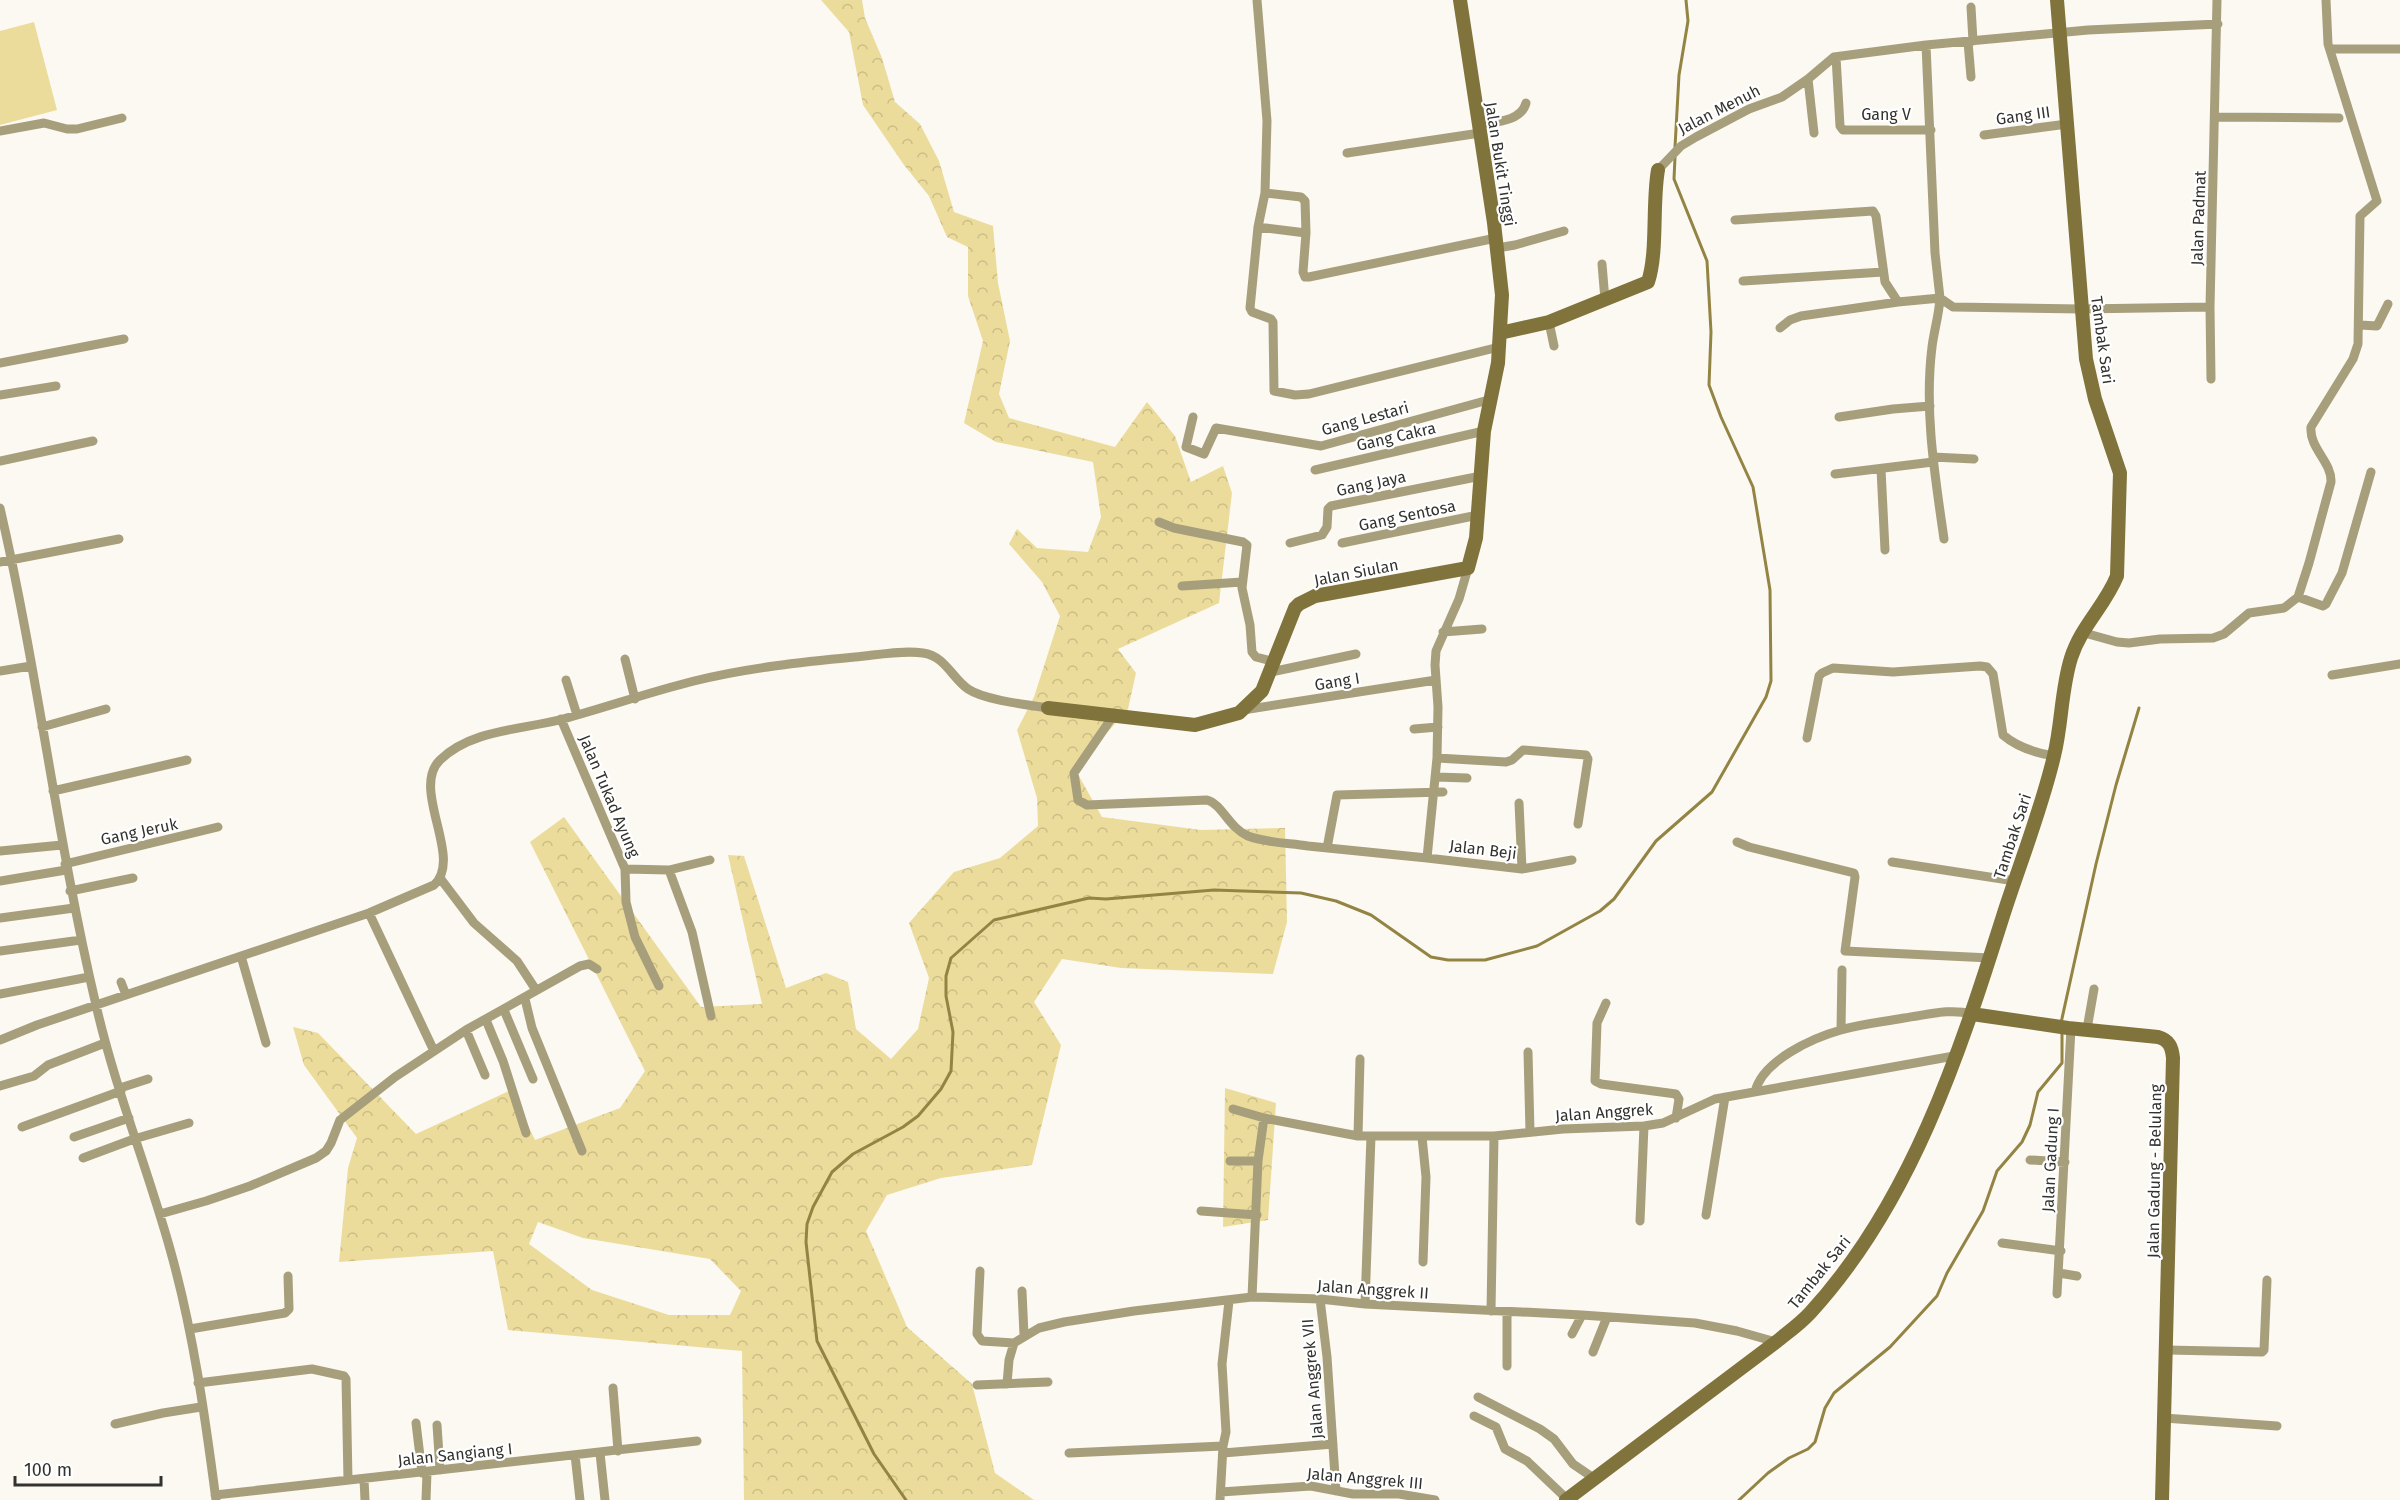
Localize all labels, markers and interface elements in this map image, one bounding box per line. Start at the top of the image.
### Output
street label: Jalan Menuh [1675,81,1763,138]
street label: Jalan Bukit Tinggi [1481,101,1520,228]
street label: Gang III [1995,102,2052,129]
street label: Gang V [1861,105,1911,124]
street label: Jalan Padmat [2187,170,2210,266]
street label: Tambak Sari [2087,295,2118,385]
street label: Gang Lestari [1319,398,1411,439]
street label: Gang Cakra [1355,418,1438,455]
street label: Gang Jaya [1335,467,1408,500]
street label: Gang Sentosa [1357,496,1457,535]
street label: Jalan Siulan [1312,555,1400,590]
street label: Gang I [1313,669,1361,694]
street label: Jalan Tukad Ayung [575,732,644,861]
street label: Tambak Sari [1990,791,2035,881]
street label: Gang Jeruk [99,814,180,849]
street label: Jalan Beji [1448,836,1518,863]
street label: Jalan Gadung - Belulang [2143,1083,2166,1258]
street label: Jalan Anggrek [1554,1100,1654,1125]
street label: Jalan Gadung I [2038,1107,2063,1213]
street label: Tambak Sari [1784,1232,1855,1313]
street label: Jalan Anggrek II [1317,1276,1429,1303]
street label: Jalan Anggrek VII [1298,1318,1327,1440]
street label: Jalan Sangiang I [397,1439,513,1470]
scale bar [15,1449,160,1487]
text: 100 m [24,1459,72,1481]
street label: Jalan Anggrek III [1306,1464,1424,1493]

